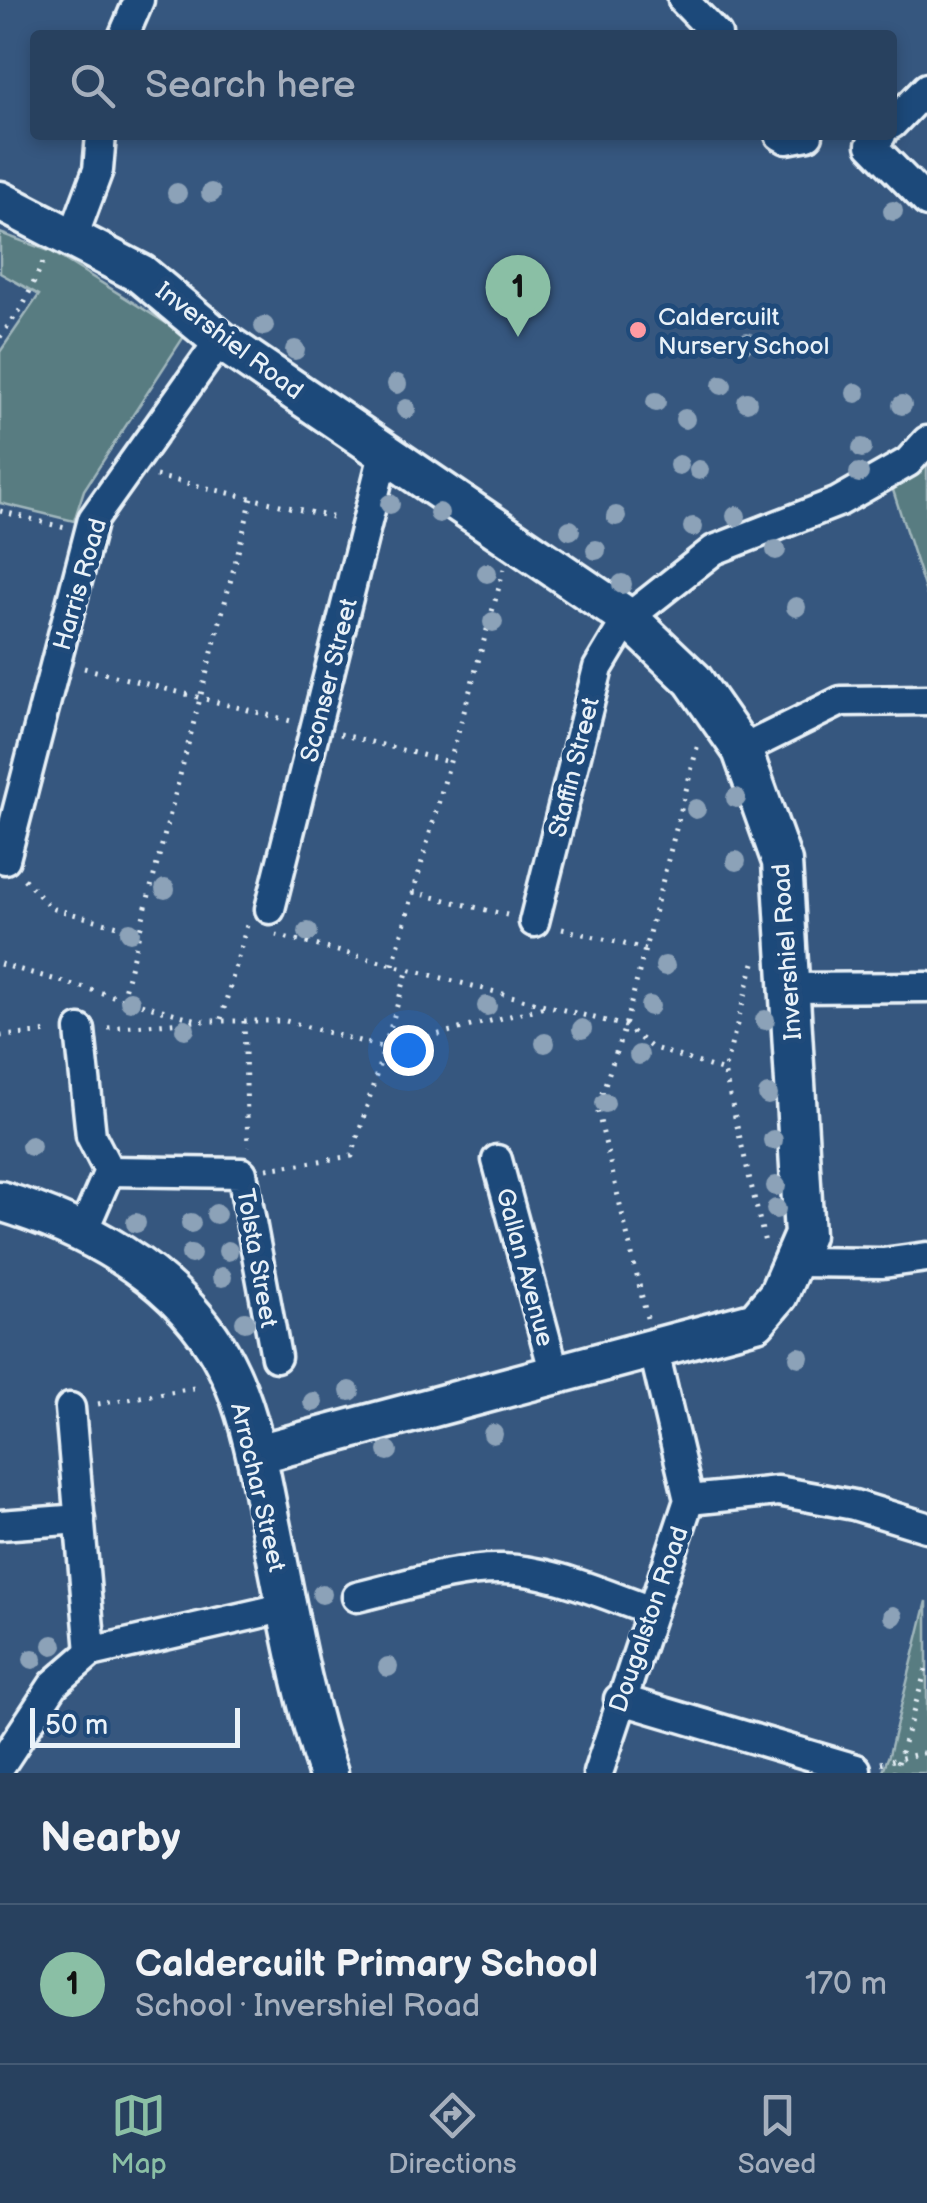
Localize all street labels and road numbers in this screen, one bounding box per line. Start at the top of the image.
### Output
street label: Invershiel Road [149,276,309,407]
street label: Harris Road [47,515,114,654]
street label: Sconser Street [294,595,365,766]
street label: Staffin Street [542,694,607,840]
street label: Invershiel Road [766,862,809,1041]
street label: Gallan Avenue [489,1185,561,1350]
street label: Tolsta Street [229,1186,284,1330]
street label: Arrochar Street [223,1400,292,1575]
street label: Dougalston Road [603,1522,696,1717]

